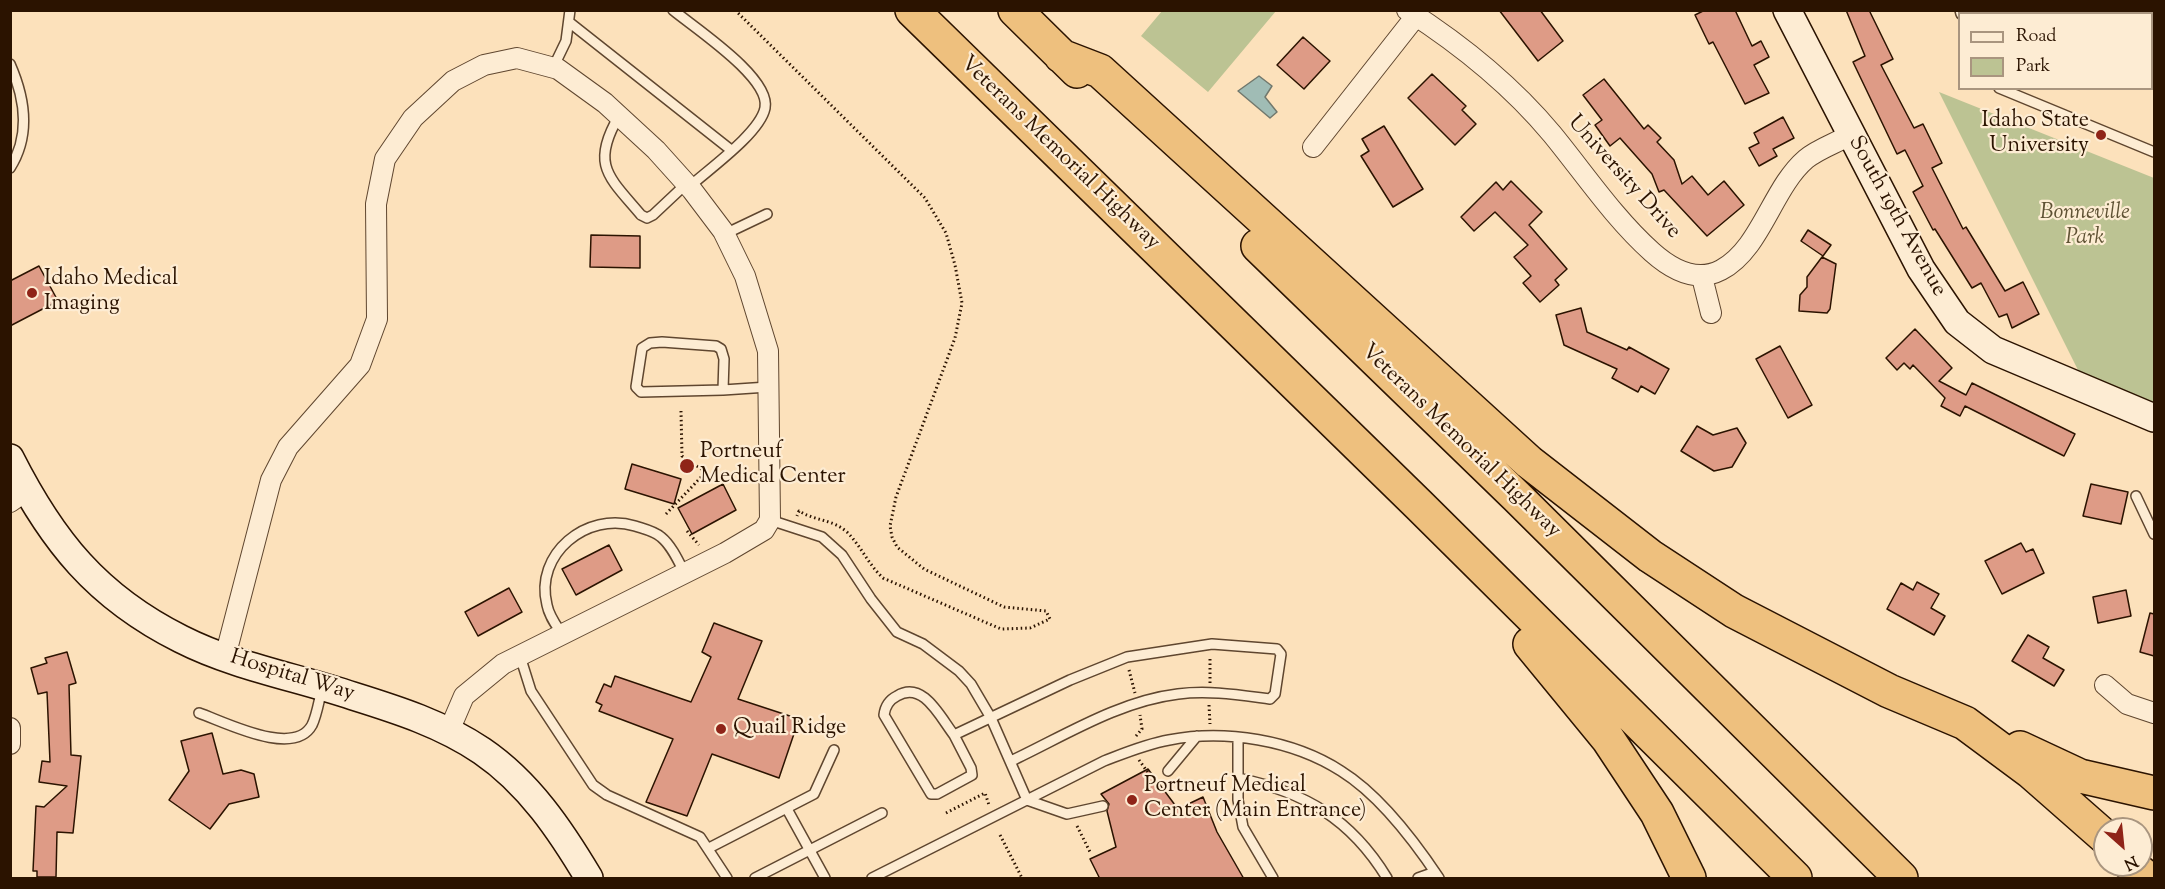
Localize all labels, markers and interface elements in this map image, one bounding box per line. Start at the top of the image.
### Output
legend [1958,12,2153,90]
text: Road [2016,24,2056,50]
street label: Veterans Memorial Highway [953,51,1165,257]
text: Park [2016,54,2050,80]
place label: Idaho State University [1981,109,2089,160]
street label: University Drive [1561,111,1685,245]
marker: Idaho State University [2094,128,2108,142]
street label: South 19th Avenue [1841,132,1951,302]
park label: Bonneville Park [2040,201,2130,252]
place label: Idaho Medical Imaging [44,267,178,318]
marker: Idaho Medical Imaging [25,286,39,300]
street label: Veterans Memorial Highway [1354,339,1566,545]
place label: Portneuf Medical Center [700,440,846,492]
marker: Portneuf Medical Center [678,457,696,475]
street label: Hospital Way [227,646,357,708]
place label: Quail Ridge [733,716,846,742]
marker: Quail Ridge [714,722,728,736]
place label: Portneuf Medical Center (Main Entrance) [1144,774,1366,825]
marker: Portneuf Medical Center (Main Entrance) [1125,793,1139,807]
north arrow [2093,817,2153,877]
text: N [2120,849,2141,875]

